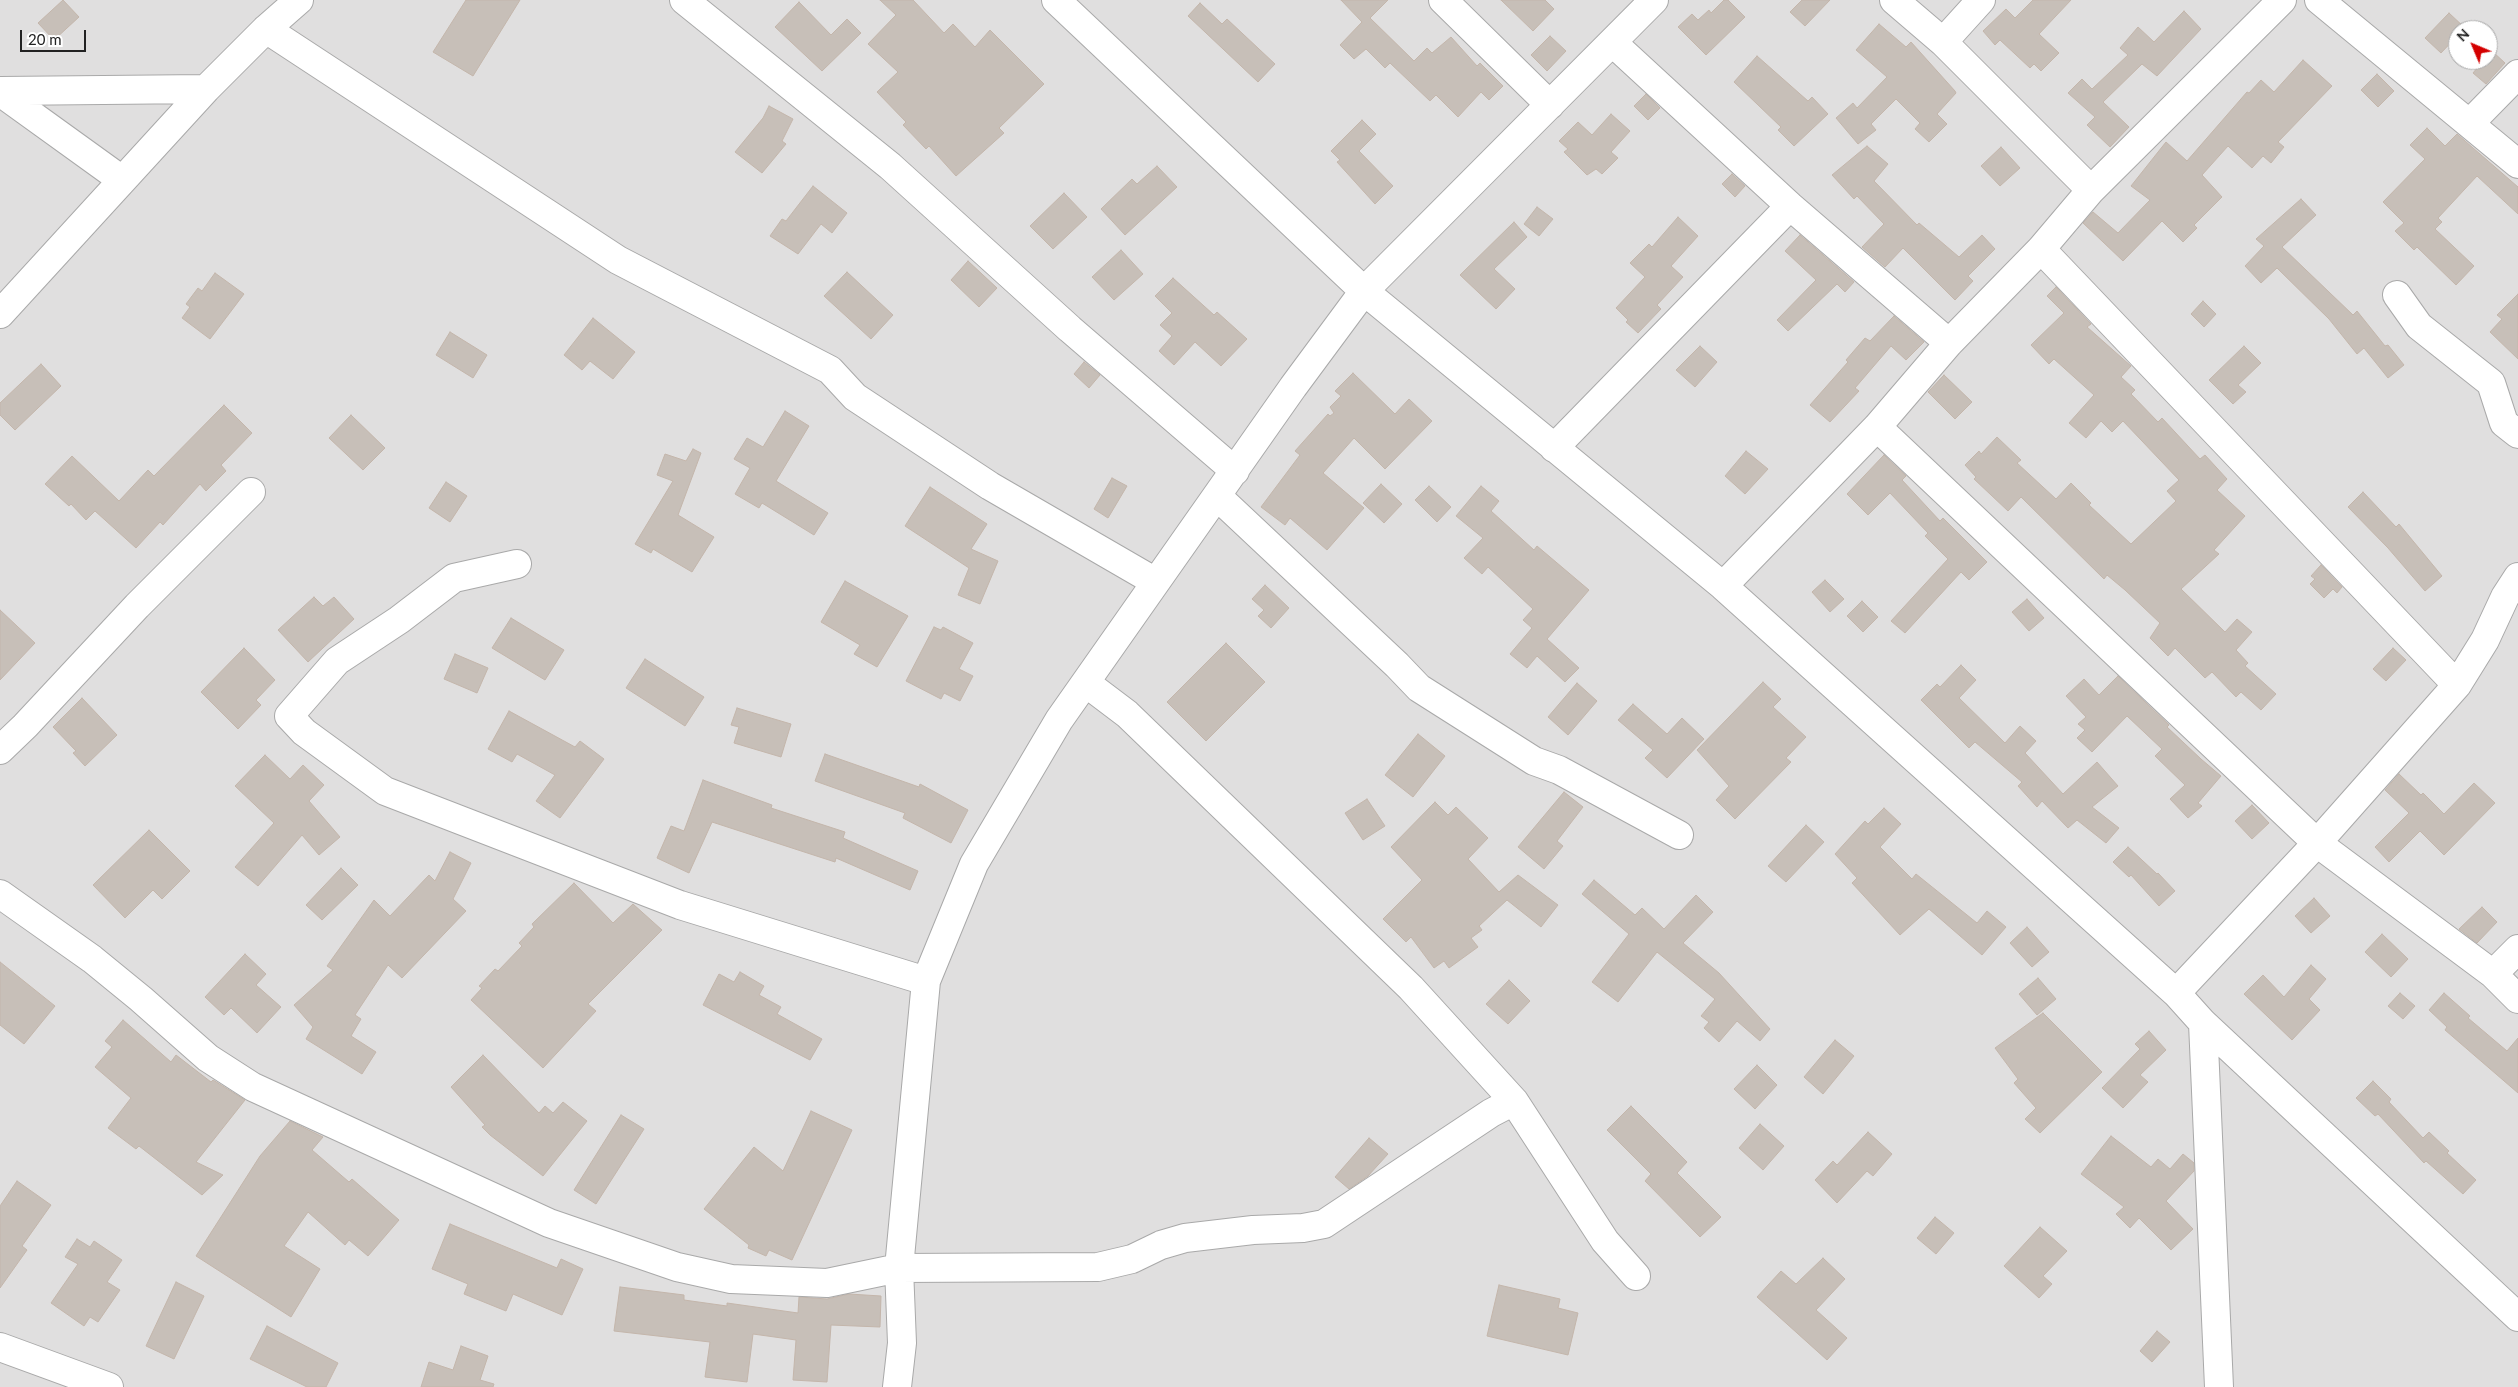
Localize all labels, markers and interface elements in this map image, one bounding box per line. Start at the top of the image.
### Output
scale bar [22,20,89,52]
north arrow [2448,20,2498,70]
text: N [2453,25,2473,45]
text: 20 m [28,30,62,48]

